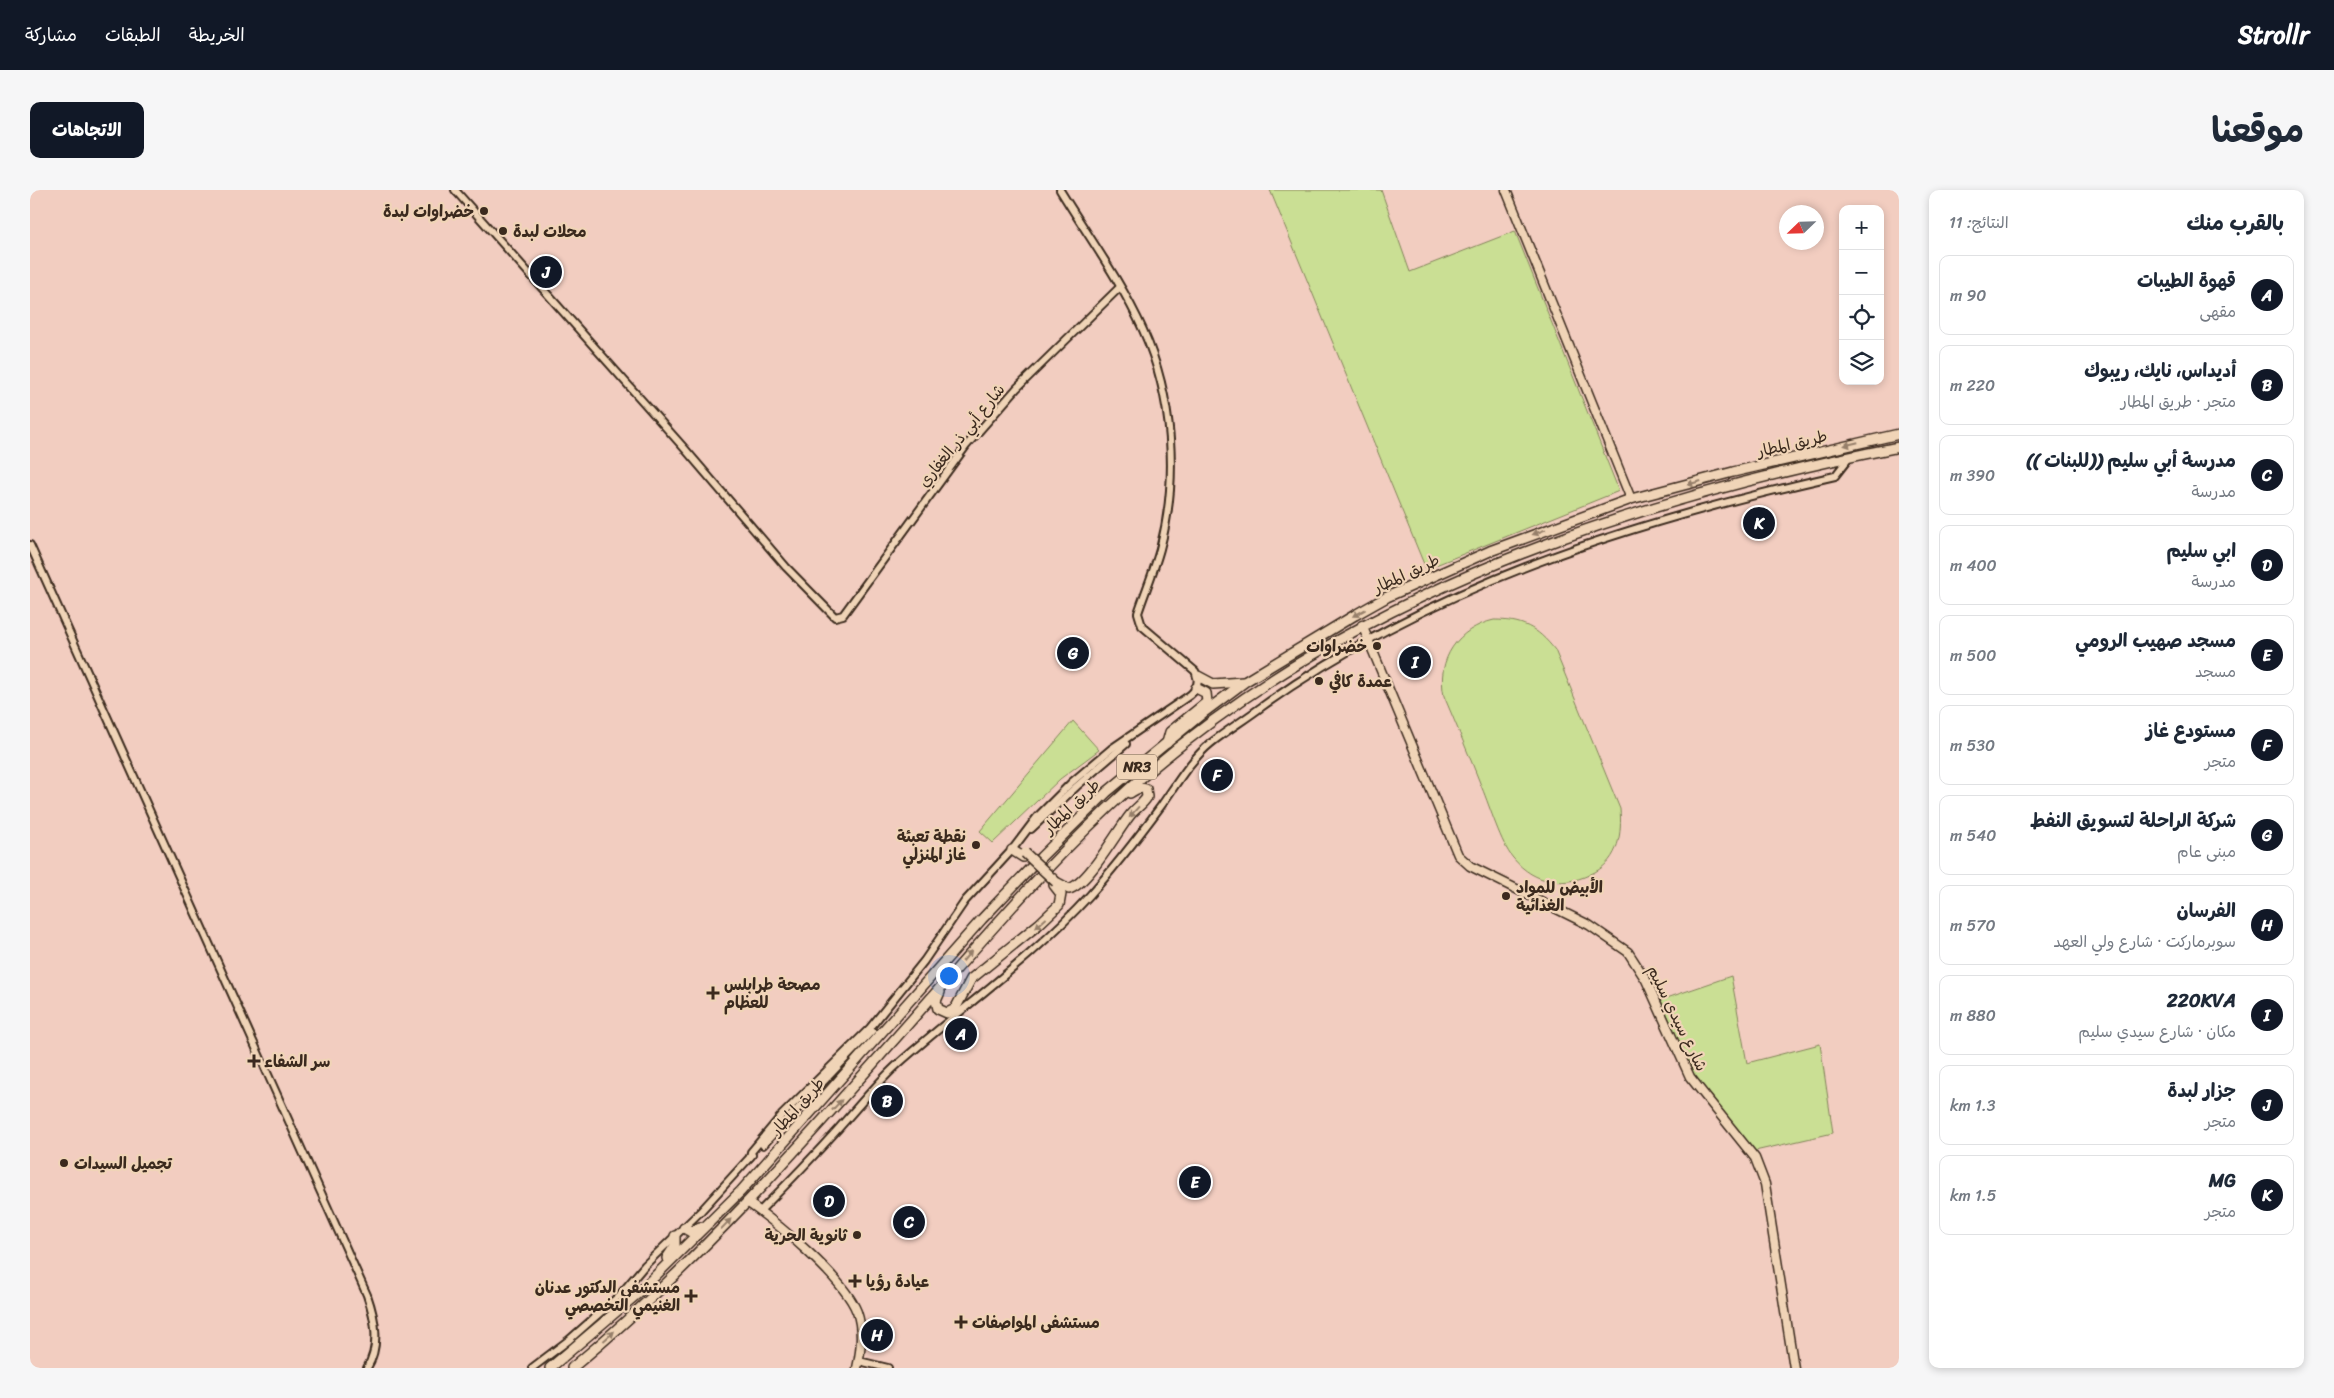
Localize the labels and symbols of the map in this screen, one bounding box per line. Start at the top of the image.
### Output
place label: خضراوات لبدة [383,197,474,226]
marker: خضراوات لبدة [478,205,490,217]
north arrow [1779,205,1824,250]
place label: محلات لبدة [513,217,586,246]
marker: محلات لبدة [497,225,509,237]
pin: J [530,253,562,291]
street label: شارع أبي ذر الغفاري [910,377,1013,494]
street label: طريق المطار [1752,421,1830,466]
one-way arrow [1844,440,1859,448]
one-way arrow [1686,479,1701,487]
pin: K [1743,504,1775,542]
one-way arrow [1531,528,1546,536]
street label: طريق المطار [1366,545,1445,603]
one-way arrow [1352,608,1365,617]
place label: خضراوات [1306,632,1367,661]
pin: G [1057,634,1089,672]
marker: خضراوات [1371,640,1383,652]
pin: I [1399,643,1431,681]
place label: عمدة كافي [1329,667,1392,696]
marker: عمدة كافي [1313,675,1325,687]
road number: NR3 [1117,754,1157,780]
pin: F [1201,756,1233,794]
street label: طريق المطار [1034,771,1107,843]
one-way arrow [1128,805,1140,817]
place label: نقطة تعبئة غاز المنزلي [897,822,966,869]
marker: نقطة تعبئة غاز المنزلي [970,839,982,851]
place label: الأبيض للمواد الغذائية [1516,873,1603,920]
marker: الأبيض للمواد الغذائية [1500,890,1512,902]
one-way arrow [1035,917,1048,928]
one-way arrow [961,950,972,962]
street label: شارع سيدي سليم [1639,960,1716,1076]
your location [936,963,962,989]
place label: مصحة طرابلس للعظام [724,970,821,1017]
marker: مصحة طرابلس للعظام [706,986,720,1000]
pin: A [945,1015,977,1053]
place label: سر الشفاء [264,1047,330,1076]
marker: سر الشفاء [248,1055,260,1067]
street label: طريق المطار [761,1070,832,1144]
pin: B [871,1082,903,1120]
one-way arrow [831,1099,843,1111]
place label: تجميل السيدات [74,1149,173,1178]
marker: تجميل السيدات [58,1157,70,1169]
pin: E [1179,1163,1211,1201]
pin: D [813,1182,845,1220]
pin: C [893,1203,925,1241]
one-way arrow [720,1218,732,1230]
place label: ثانوية الحرية [764,1221,848,1250]
marker: ثانوية الحرية [851,1229,863,1241]
place label: عيادة رؤيا [866,1267,929,1296]
place label: مستشفي الدكتور عدنان الغنيمي التخصصي [535,1273,680,1320]
marker: عيادة رؤيا [848,1274,862,1288]
marker: مستشفي الدكتور عدنان الغنيمي التخصصي [684,1289,698,1303]
place label: مستشفى المواصفات [972,1308,1100,1337]
marker: مستشفى المواصفات [954,1315,968,1329]
pin: H [861,1316,893,1354]
one-way arrow [602,1330,614,1342]

